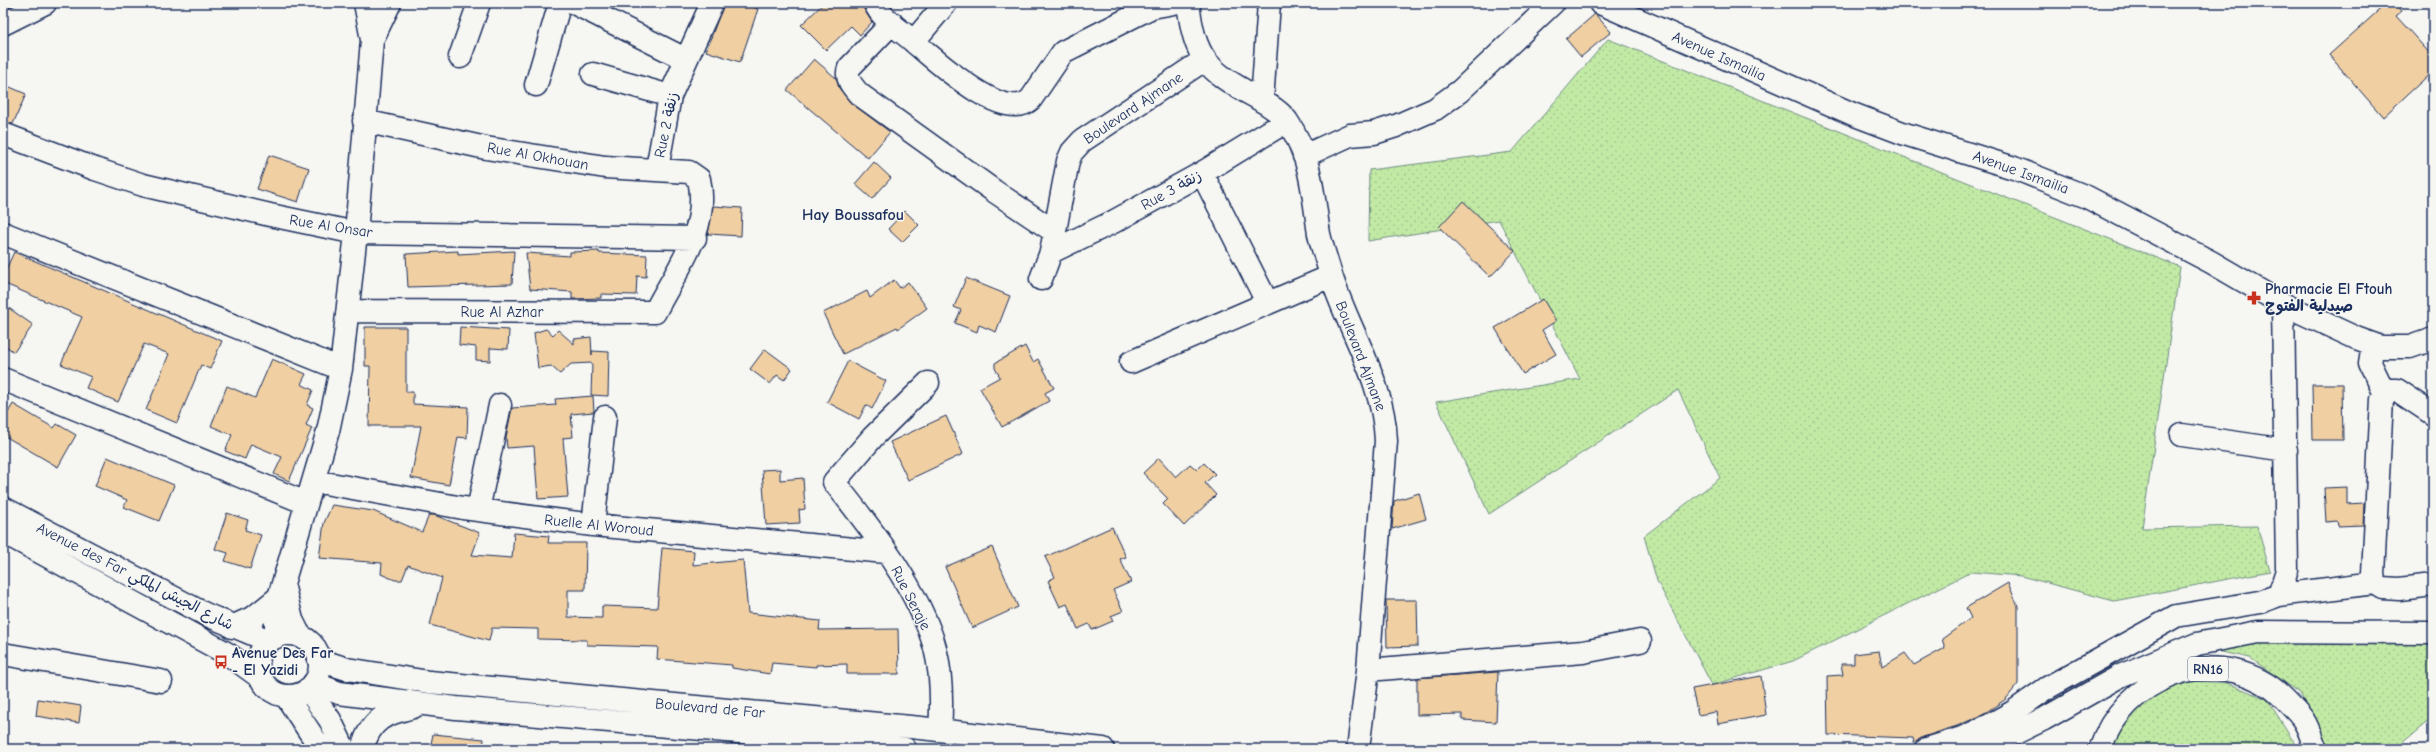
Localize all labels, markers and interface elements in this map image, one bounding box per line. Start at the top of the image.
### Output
street label: Avenue Ismailia [1669,27,1769,85]
street label: Boulevard Ajmane [1080,68,1187,148]
street label: Rue 2 زنقة [650,91,682,159]
street label: Rue Al Okhouan [486,138,590,174]
street label: Avenue Ismailia [1971,146,2071,198]
street label: Rue 3 زنقة [1138,166,1204,214]
district label: Hay Boussafou [802,206,904,224]
street label: Rue Al Onsar [288,211,374,241]
place label: Pharmacie El Ftouh صيدلية الفتوح [2265,280,2392,316]
pharmacy icon: Pharmacie El Ftouh صيدلية الفتوح [2246,290,2262,306]
street label: Boulevard Ajmane [1332,299,1390,414]
street label: Rue Al Azhar [460,303,544,321]
street label: Ruelle Al Woroud [543,510,655,540]
street label: Avenue des Far شارع الجيش الملكي [32,518,236,637]
street label: Rue Seraje [887,563,935,633]
place label: Avenue Des Far - El Yazidi [232,644,333,679]
bus stop icon: Avenue Des Far - El Yazidi [213,654,229,670]
road number: RN16 [2188,657,2228,681]
street label: Boulevard de Far [654,694,766,722]

